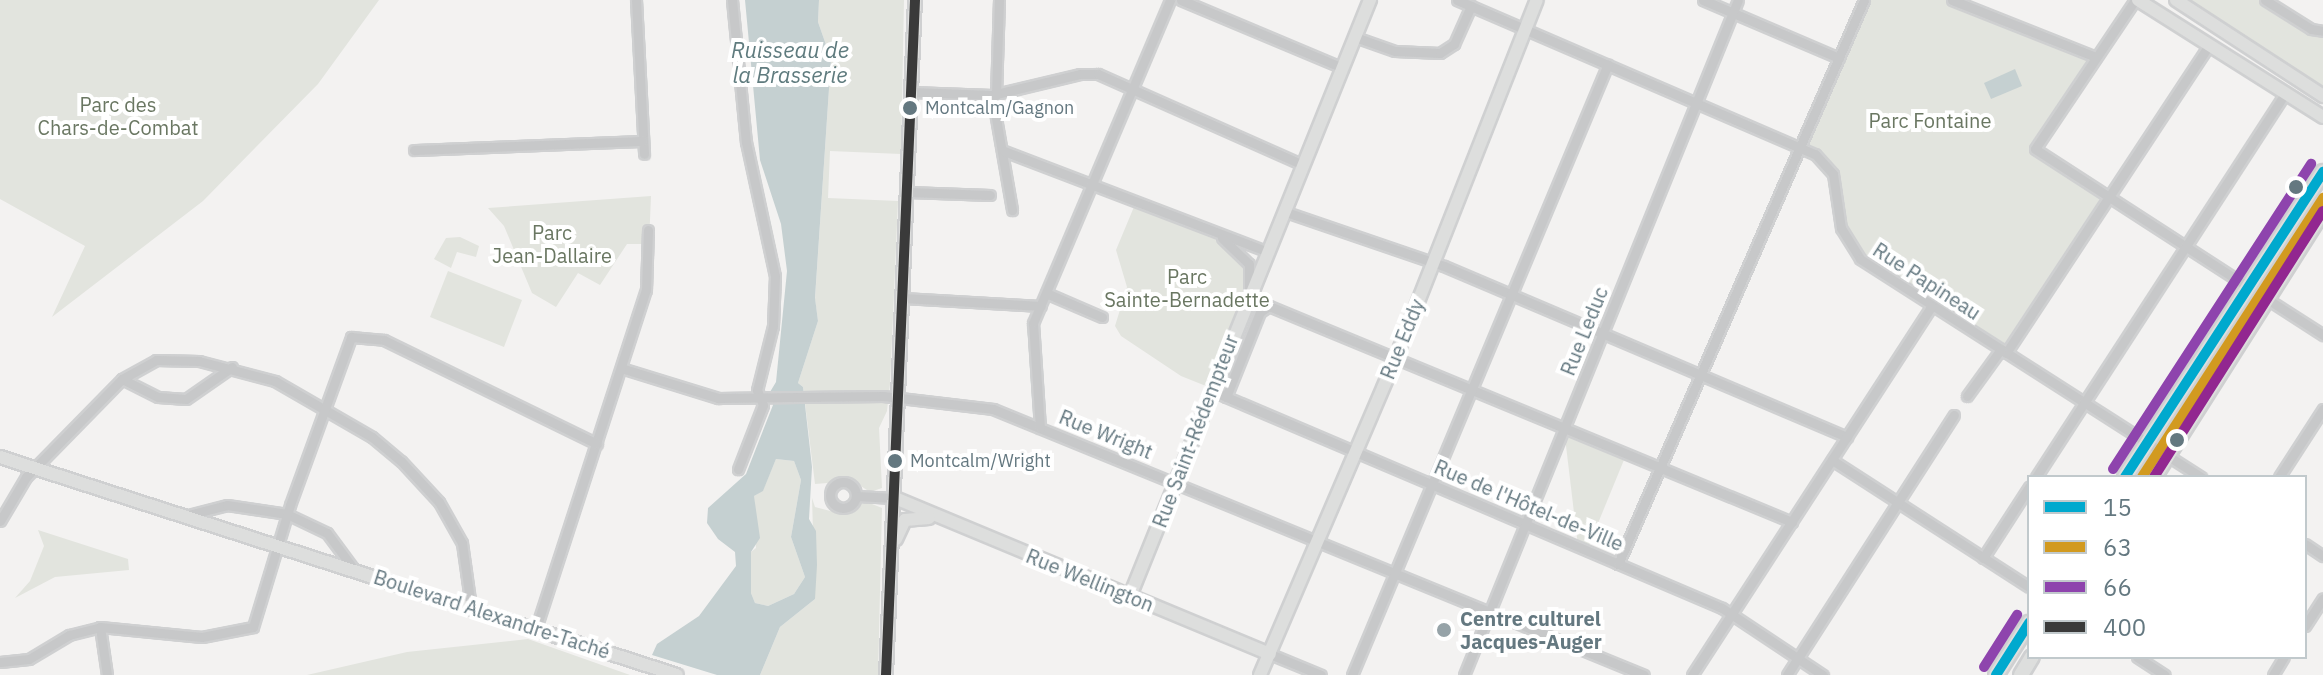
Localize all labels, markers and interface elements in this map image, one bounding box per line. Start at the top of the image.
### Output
water label: Ruisseau de la Brasserie [731,36,849,88]
park label: Parc des Chars-de-Combat [38,93,198,140]
place label: Montcalm/Gagnon [925,97,1074,119]
marker: Montcalm/Gagnon [902,100,918,116]
park label: Parc Fontaine [1869,108,1991,132]
unlabelled marker [2288,179,2304,195]
park label: Parc Jean-Dallaire [492,220,612,267]
street label: Rue Papineau [1869,237,1985,325]
park label: Parc Sainte-Bernadette [1104,265,1270,312]
street label: Rue Leduc [1555,283,1613,379]
street label: Rue Eddy [1375,295,1429,383]
street label: Rue Saint-Rédempteur [1147,331,1243,531]
street label: Rue Wright [1056,404,1156,464]
unlabelled marker [2169,432,2185,448]
place label: Montcalm/Wright [910,450,1051,472]
marker: Montcalm/Wright [887,453,903,469]
street label: Rue de l'Hôtel-de-Ville [1431,454,1627,556]
legend [2027,475,2307,659]
text: 15 [2103,491,2132,523]
text: 63 [2103,531,2132,563]
street label: Rue Wellington [1023,543,1157,617]
street label: Boulevard Alexandre-Taché [371,564,613,664]
text: 66 [2103,571,2132,603]
place label: Centre culturel Jacques-Auger [1460,606,1602,653]
text: 400 [2103,611,2146,643]
marker: Centre culturel Jacques-Auger [1435,621,1453,639]

